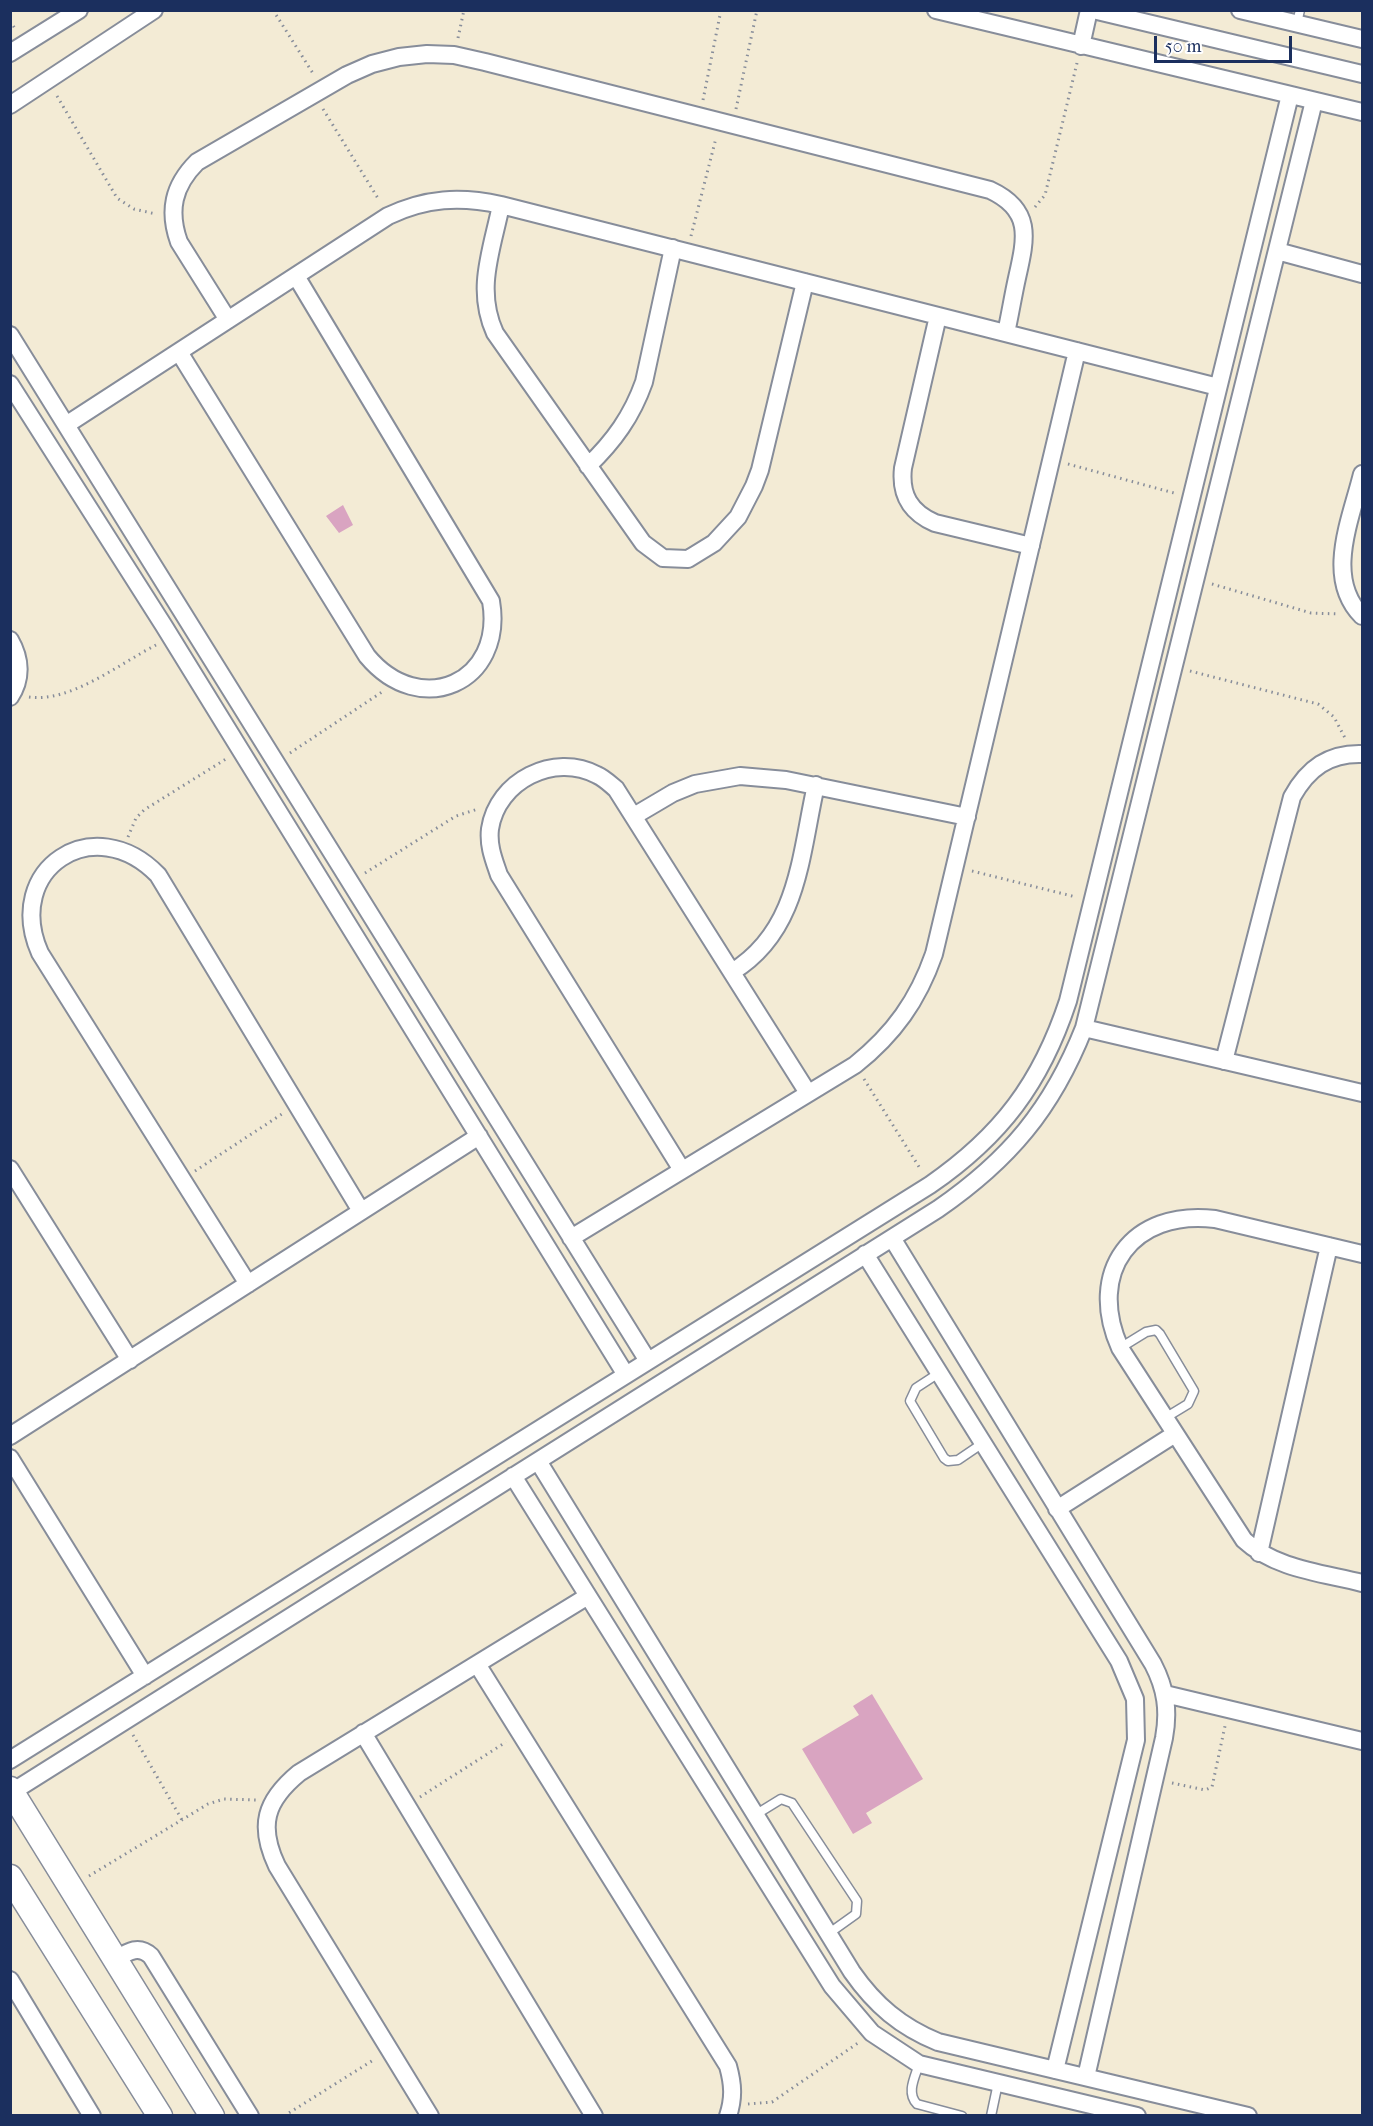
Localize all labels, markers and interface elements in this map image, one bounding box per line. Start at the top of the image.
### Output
scale bar [1157,24,1295,62]
text: 50 m [1165,36,1201,57]

